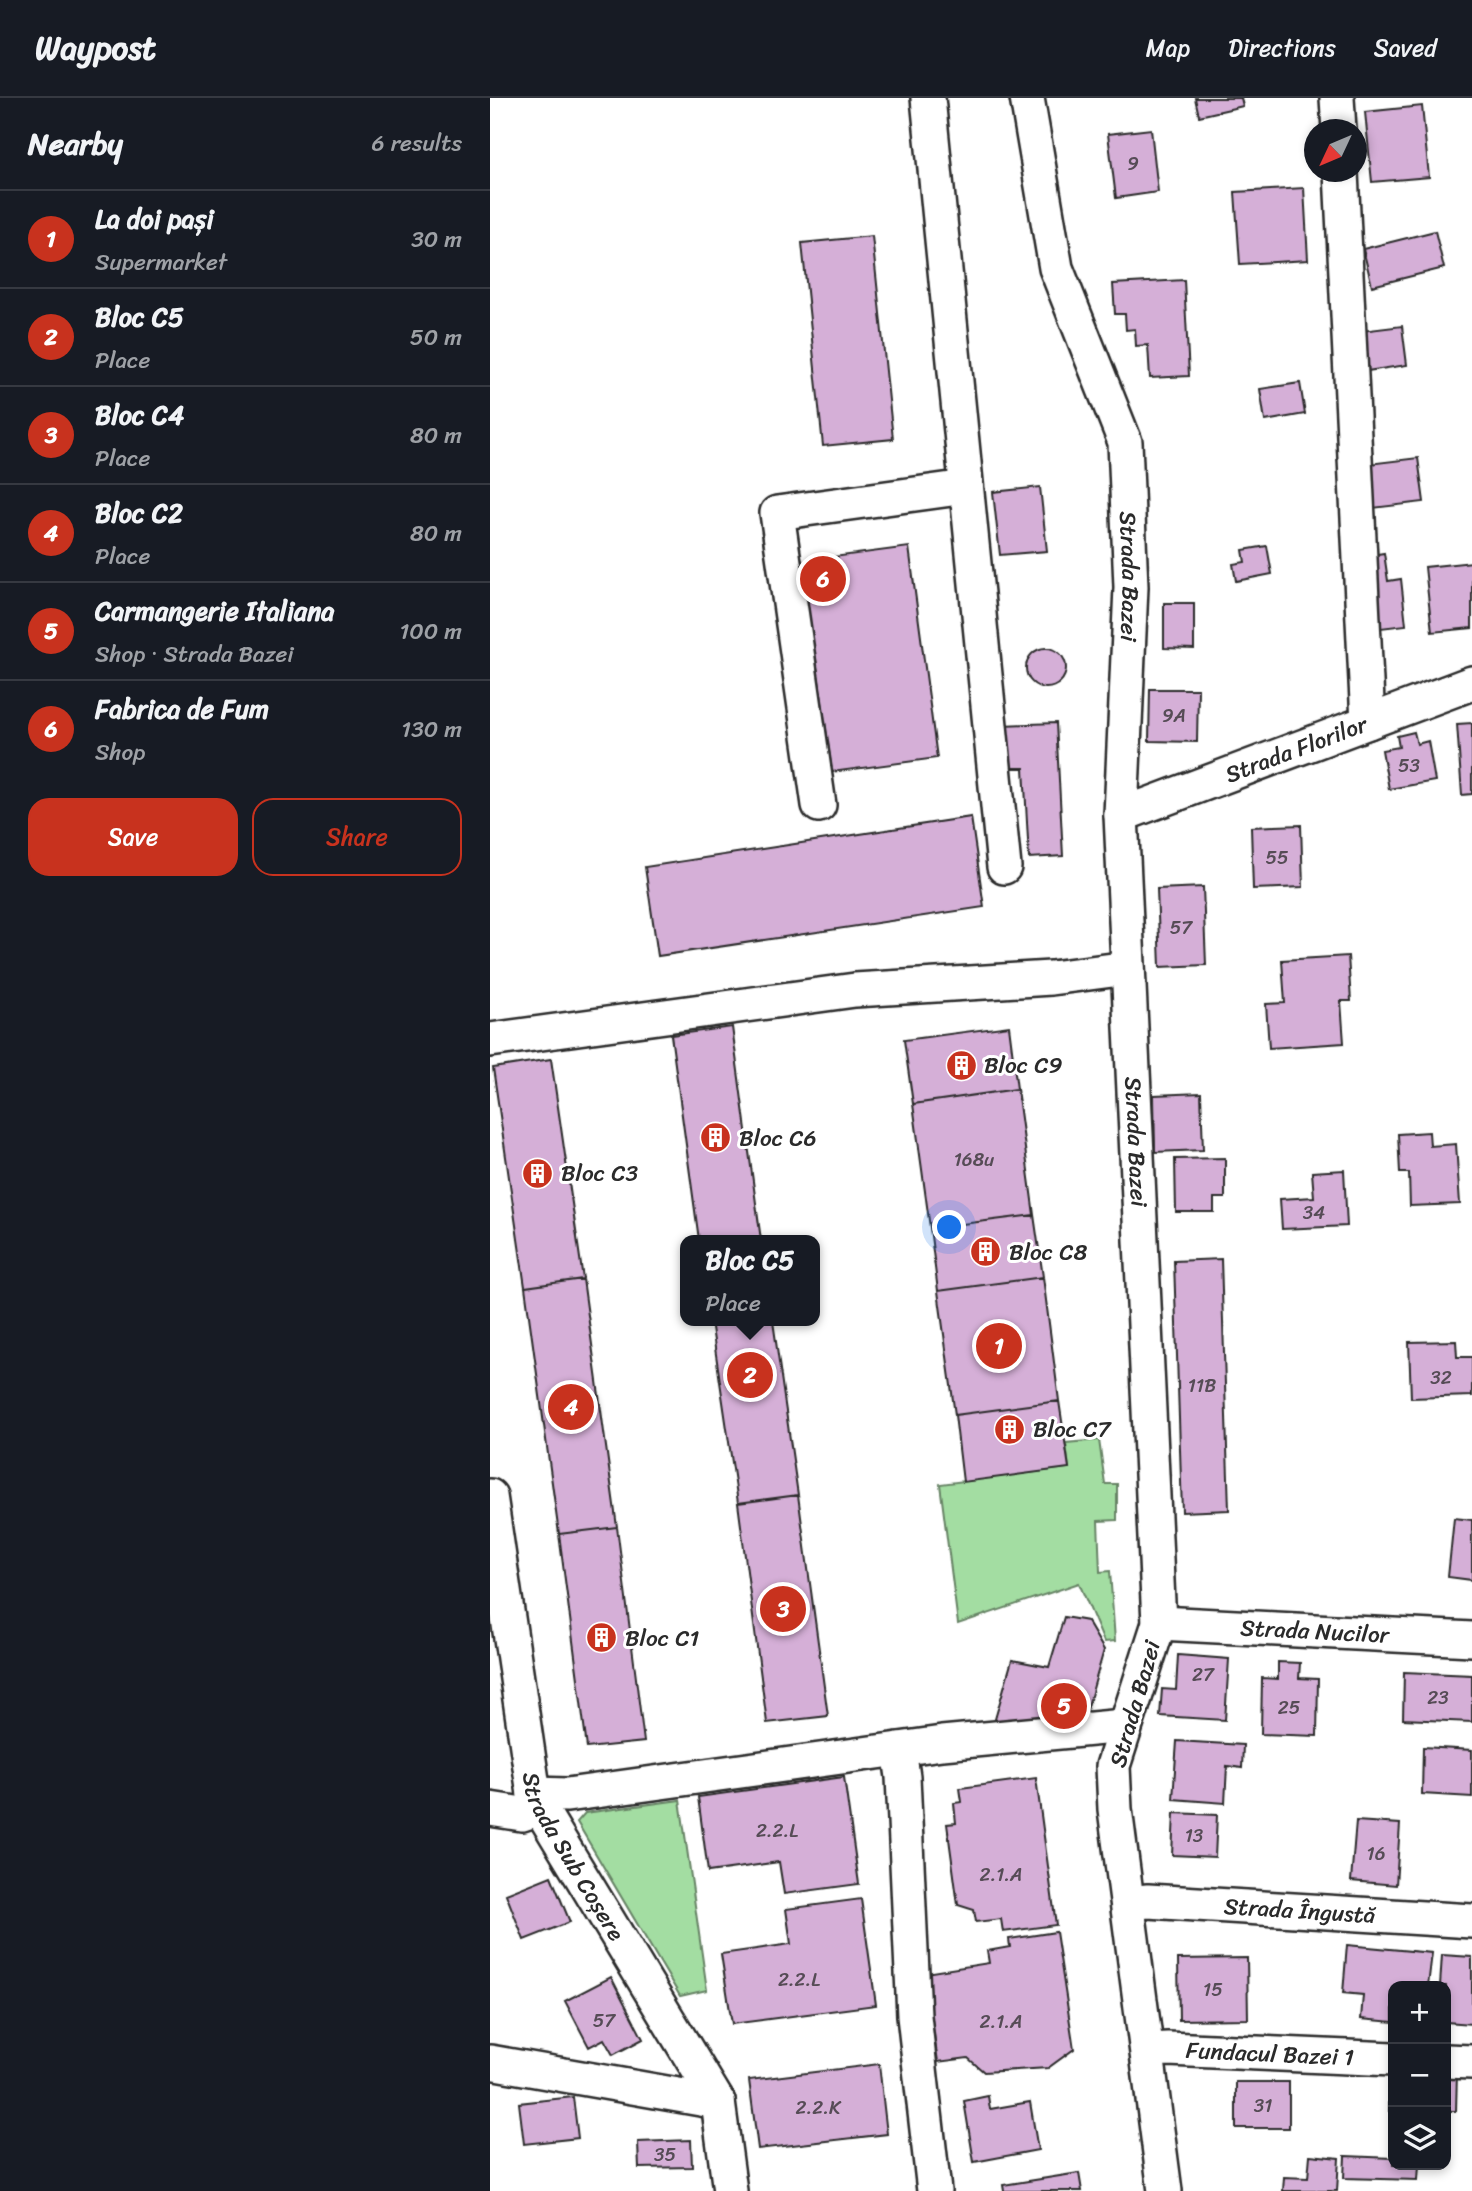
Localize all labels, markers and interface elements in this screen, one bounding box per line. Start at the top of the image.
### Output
text: Waypost [35,19,156,77]
text: Map [1146,27,1190,69]
text: Directions [1228,27,1336,69]
text: Saved [1374,27,1437,69]
text: Nearby [28,117,123,171]
north arrow [1304,119,1367,182]
text: 6 results [372,123,462,164]
house number: 9 [1127,147,1139,180]
text: La doi pași [95,196,214,242]
text: 1 [46,219,56,260]
text: 30 m [411,219,462,260]
text: Supermarket [95,242,227,283]
text: Bloc C5 [95,294,184,340]
text: 2 [44,317,58,358]
text: 50 m [410,317,462,358]
text: Place [95,340,150,381]
text: Bloc C4 [95,392,184,438]
text: 3 [45,415,57,456]
text: 80 m [410,415,462,456]
text: Place [95,438,150,479]
text: Bloc C2 [95,490,183,536]
street label: Strada Bazei [1107,510,1152,643]
text: 4 [44,513,58,554]
text: 80 m [410,513,462,554]
text: Place [95,536,150,577]
pin: 6 [800,553,846,605]
text: Carmangerie Italiana [95,588,334,634]
text: 5 [44,611,58,652]
text: 100 m [399,611,462,652]
text: Shop · Strada Bazei [95,634,294,675]
text: Fabrica de Fum [95,686,269,732]
house number: 9A [1162,699,1186,732]
street label: Strada Florilor [1219,703,1375,795]
text: 6 [44,709,58,750]
text: 130 m [401,709,462,750]
text: Shop [95,732,145,773]
house number: 53 [1398,749,1421,782]
button: Save [28,798,238,876]
button: Share [252,798,462,876]
house number: 55 [1265,841,1289,874]
house number: 57 [1170,911,1193,944]
place label: Bloc C9 [984,1045,1063,1086]
building icon: Bloc C9 [944,1048,978,1082]
street label: Strada Bazei [1113,1076,1160,1208]
place label: Bloc C6 [739,1118,817,1159]
building icon: Bloc C6 [699,1121,733,1155]
house number: 168u [954,1143,994,1176]
place label: Bloc C3 [561,1153,639,1194]
building icon: Bloc C3 [521,1156,555,1190]
house number: 34 [1303,1196,1325,1229]
your location [932,1210,966,1244]
place label: Bloc C8 [1009,1232,1088,1273]
popup [680,1235,820,1326]
building icon: Bloc C8 [969,1235,1003,1269]
text: Bloc C5 [706,1237,794,1283]
text: Place [706,1283,761,1324]
pin: 1 [976,1320,1022,1372]
pin: 2 [727,1349,773,1401]
house number: 32 [1430,1361,1452,1394]
house number: 11B [1188,1369,1216,1402]
pin: 4 [548,1381,594,1433]
place label: Bloc C7 [1033,1409,1113,1450]
building icon: Bloc C7 [993,1412,1027,1446]
pin: 3 [760,1583,806,1635]
street label: Strada Nucilor [1239,1607,1392,1655]
place label: Bloc C1 [625,1618,700,1659]
building icon: Bloc C1 [585,1621,619,1655]
street label: Strada Bazei [1097,1635,1173,1772]
house number: 27 [1192,1658,1215,1691]
pin: 5 [1041,1680,1087,1732]
house number: 23 [1427,1681,1449,1714]
house number: 25 [1278,1691,1301,1724]
street label: Strada Sub Coșere [511,1769,636,1949]
house number: 2.2.L [756,1814,798,1847]
house number: 13 [1185,1819,1204,1852]
house number: 16 [1367,1837,1385,1870]
house number: 2.1.A [979,1858,1023,1891]
street label: Strada Îngustă [1223,1885,1378,1936]
house number: 2.2.L [778,1963,820,1996]
house number: 15 [1203,1973,1223,2006]
map controls [1388,1981,1451,2170]
button: + [1388,1981,1451,2044]
house number: 57 [593,2004,616,2037]
house number: 2.1.A [979,2005,1023,2038]
street label: Fundacul Bazei 1 [1185,2029,1355,2078]
button: − [1388,2044,1451,2107]
house number: 31 [1254,2089,1272,2122]
house number: 2.2.K [796,2091,842,2124]
button: layers [1388,2107,1451,2170]
house number: 35 [654,2138,676,2171]

